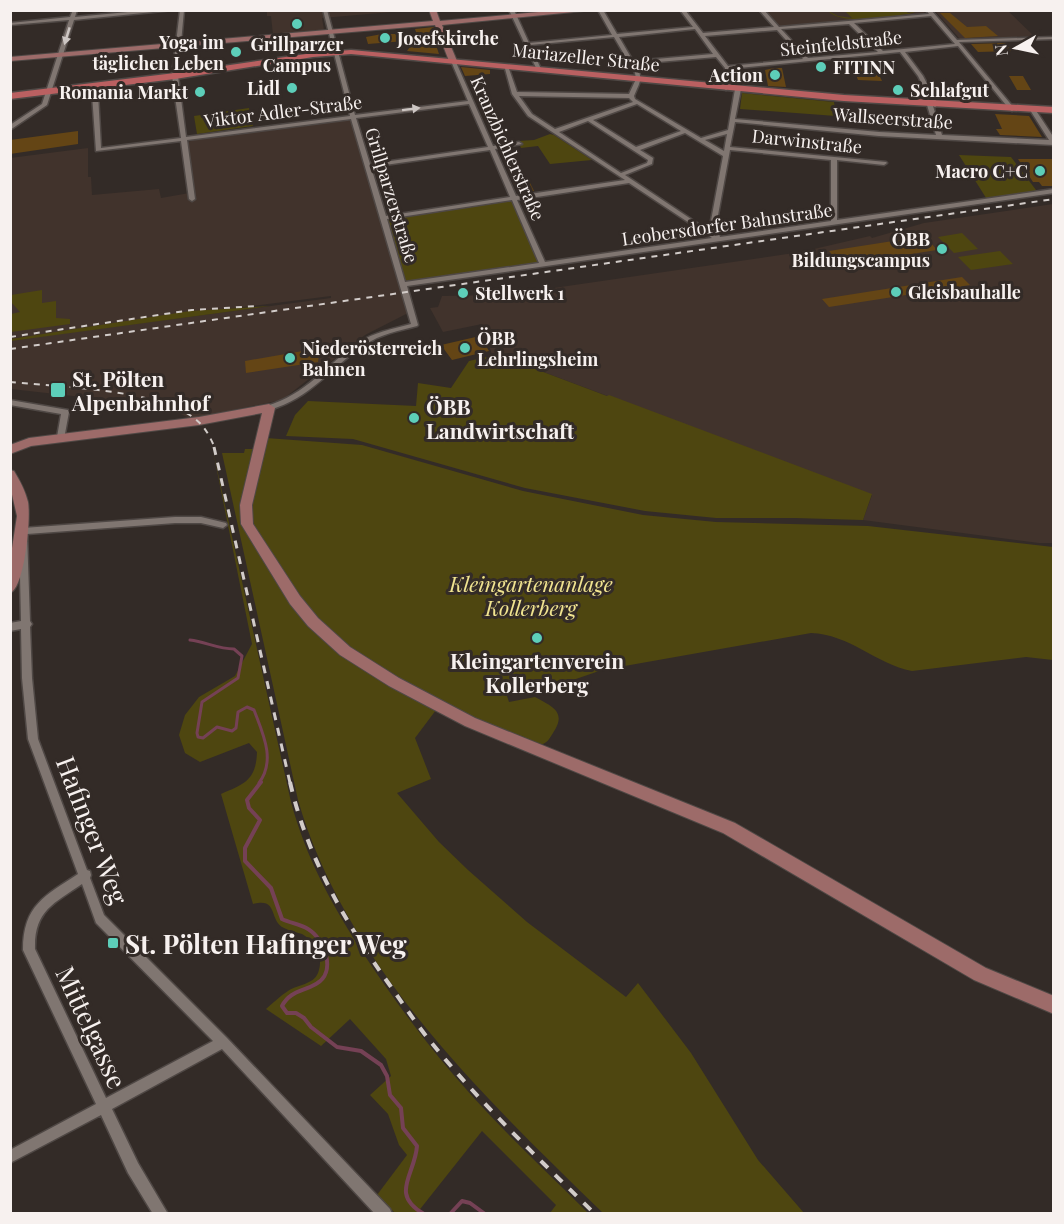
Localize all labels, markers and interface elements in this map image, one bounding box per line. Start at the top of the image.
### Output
marker: Grillparzer Campus [290,17,304,31]
north arrow [986,18,1046,78]
street label: Steinfeldstraße [779,25,903,61]
place label: Josefskirche [396,26,499,50]
one-way arrow [62,27,71,45]
place label: Yoga im täglichen Leben [91,30,225,75]
marker: Josefskirche [378,31,392,45]
place label: Grillparzer Campus [250,32,344,77]
street label: Mariazeller Straße [511,37,661,77]
text: N [989,43,1012,58]
marker: Yoga im täglichen Leben [229,45,243,59]
place label: FITINN [833,55,895,79]
marker: FITINN [814,60,828,74]
place label: Action [708,63,763,87]
marker: Action [768,68,782,82]
street label: Kranzbichlerstraße [465,72,551,224]
place label: Lidl [247,76,280,100]
place label: Schlafgut [910,78,990,102]
place label: Romania Markt [59,80,189,104]
marker: Lidl [285,81,299,95]
marker: Schlafgut [891,83,905,97]
marker: Romania Markt [193,85,207,99]
street label: Viktor Adler-Straße [202,89,363,133]
street label: Wallseerstraße [831,102,954,134]
one-way arrow [402,105,421,114]
street label: Darwinstraße [751,123,863,159]
street label: Grillparzerstraße [360,124,424,266]
place label: Macro C+C [935,159,1028,183]
marker: Macro C+C [1033,164,1047,178]
street label: Leobersdorfer Bahnstraße [620,197,834,251]
place label: ÖBB Bildungscampus [792,227,930,272]
marker: ÖBB Bildungscampus [935,242,949,256]
place label: Gleisbauhalle [908,280,1021,304]
place label: Stellwerk 1 [475,281,565,305]
marker: Gleisbauhalle [889,285,903,299]
marker: Stellwerk 1 [456,286,470,300]
place label: ÖBB Lehrlingsheim [477,326,599,371]
place label: Niederösterreich Bahnen [302,336,442,381]
marker: ÖBB Lehrlingsheim [458,341,472,355]
marker: Niederösterreich Bahnen [283,351,297,365]
place label: St. Pölten Alpenbahnhof [71,364,212,416]
marker: St. Pölten Alpenbahnhof [49,381,67,399]
place label: ÖBB Landwirtschaft [426,392,575,444]
marker: ÖBB Landwirtschaft [407,411,421,425]
park label: Kleingartenanlage Kollerberg [448,569,613,621]
marker: Kleingartenverein Kollerberg [530,631,544,645]
place label: Kleingartenverein Kollerberg [450,646,624,698]
street label: Hafinger Weg [49,751,137,909]
place label: St. Pölten Hafinger Weg [125,926,407,961]
marker: St. Pölten Hafinger Weg [106,936,120,950]
street label: Mittelgasse [48,960,136,1094]

